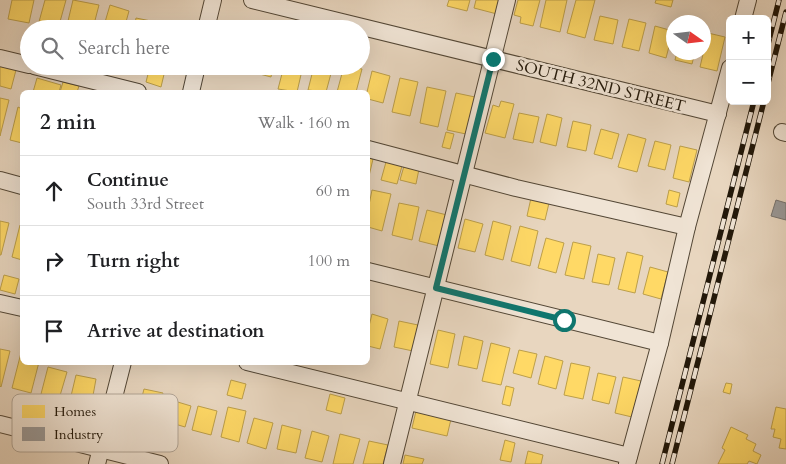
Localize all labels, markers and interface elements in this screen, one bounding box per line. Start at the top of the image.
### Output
north arrow [666,15,711,60]
map controls [726,15,771,105]
button: + [726,15,771,60]
search box [20,20,370,75]
icon: search [38,34,66,62]
text: Search here [78,35,170,61]
route end [482,48,505,71]
street label: SOUTH 32ND STREET [514,54,688,118]
button: − [726,60,771,105]
text: 2 min [40,108,96,137]
text: Walk · 160 m [258,112,350,134]
text: Continue [87,167,169,193]
icon: ahead [40,177,68,205]
text: 60 m [316,180,350,202]
text: South 33rd Street [87,193,204,215]
icon: right [40,247,68,275]
text: Turn right [87,248,179,274]
text: 100 m [308,250,350,272]
route start [553,309,576,332]
icon: arrive [40,317,68,345]
text: Arrive at destination [87,318,264,344]
legend [12,394,178,452]
text: Homes [54,402,96,421]
text: Industry [54,425,104,444]

